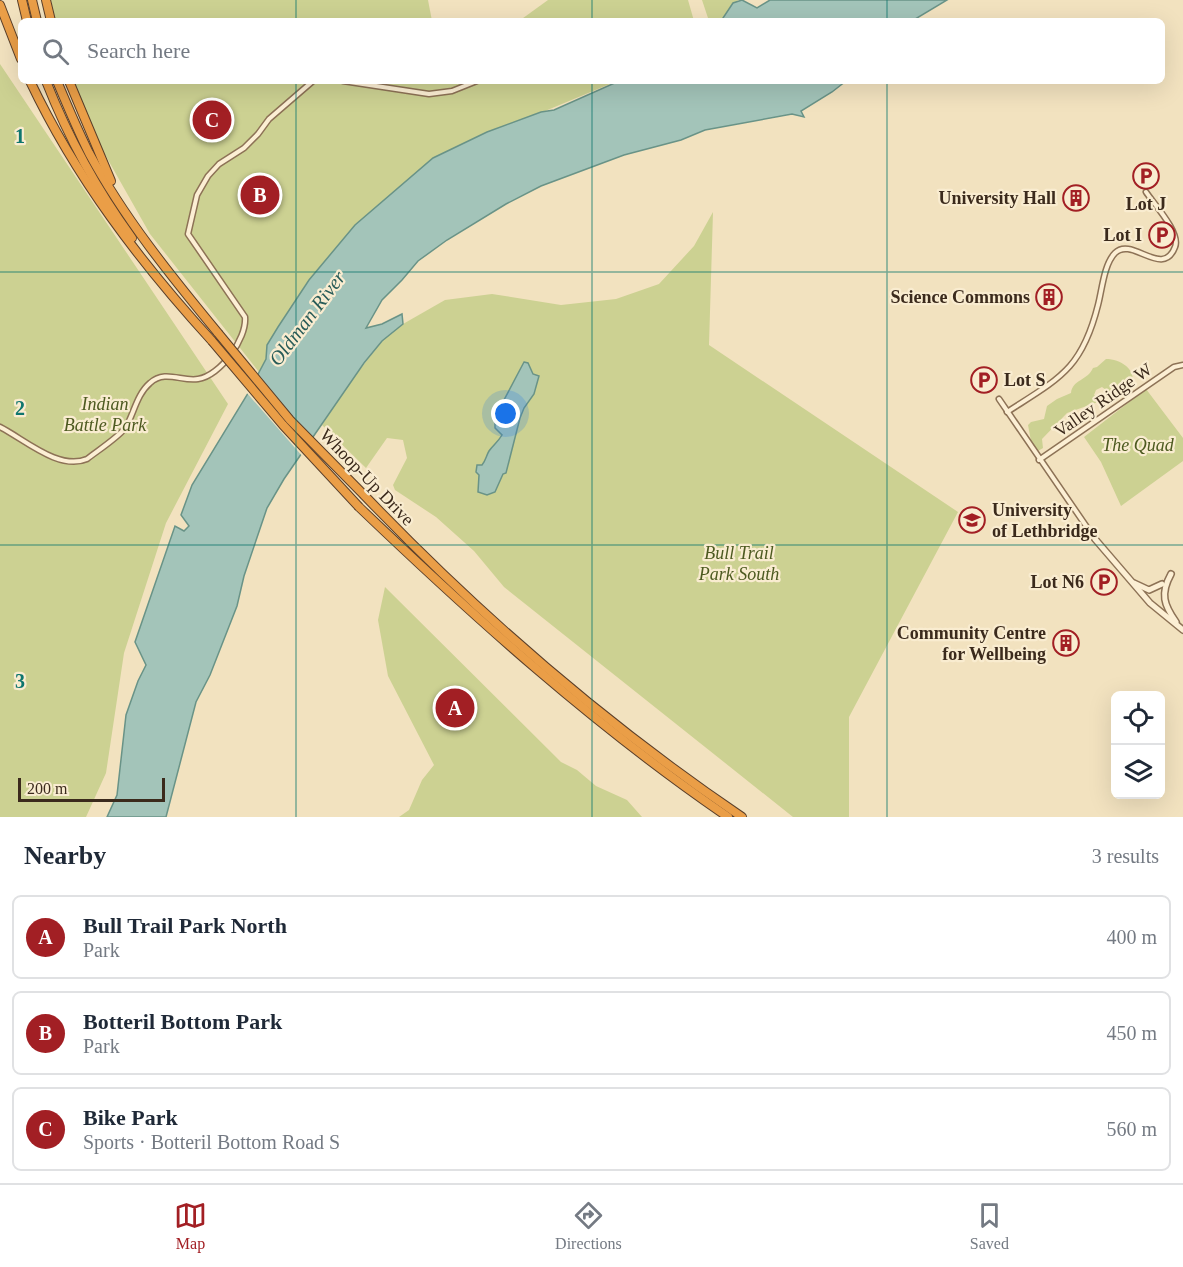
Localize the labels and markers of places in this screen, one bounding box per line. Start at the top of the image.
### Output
pin: C [192,98,232,142]
parking icon: Lot J [1131,161,1161,191]
pin: B [240,172,280,218]
building icon: University Hall [1061,183,1091,213]
place label: University Hall [939,188,1056,208]
place label: Lot J [1126,194,1166,214]
parking icon: Lot I [1147,220,1177,250]
place label: Lot I [1103,225,1142,245]
building icon: Science Commons [1034,282,1064,312]
place label: Science Commons [891,287,1030,307]
parking icon: Lot S [969,365,999,395]
place label: Lot S [1004,370,1046,390]
place label: University of Lethbridge [992,500,1098,541]
school or university icon: University of Lethbridge [957,505,987,535]
parking icon: Lot N6 [1089,567,1119,597]
place label: Lot N6 [1031,572,1084,592]
place label: Community Centre for Wellbeing [897,623,1046,664]
building icon: Community Centre for Wellbeing [1051,628,1081,658]
pin: A [436,686,474,730]

